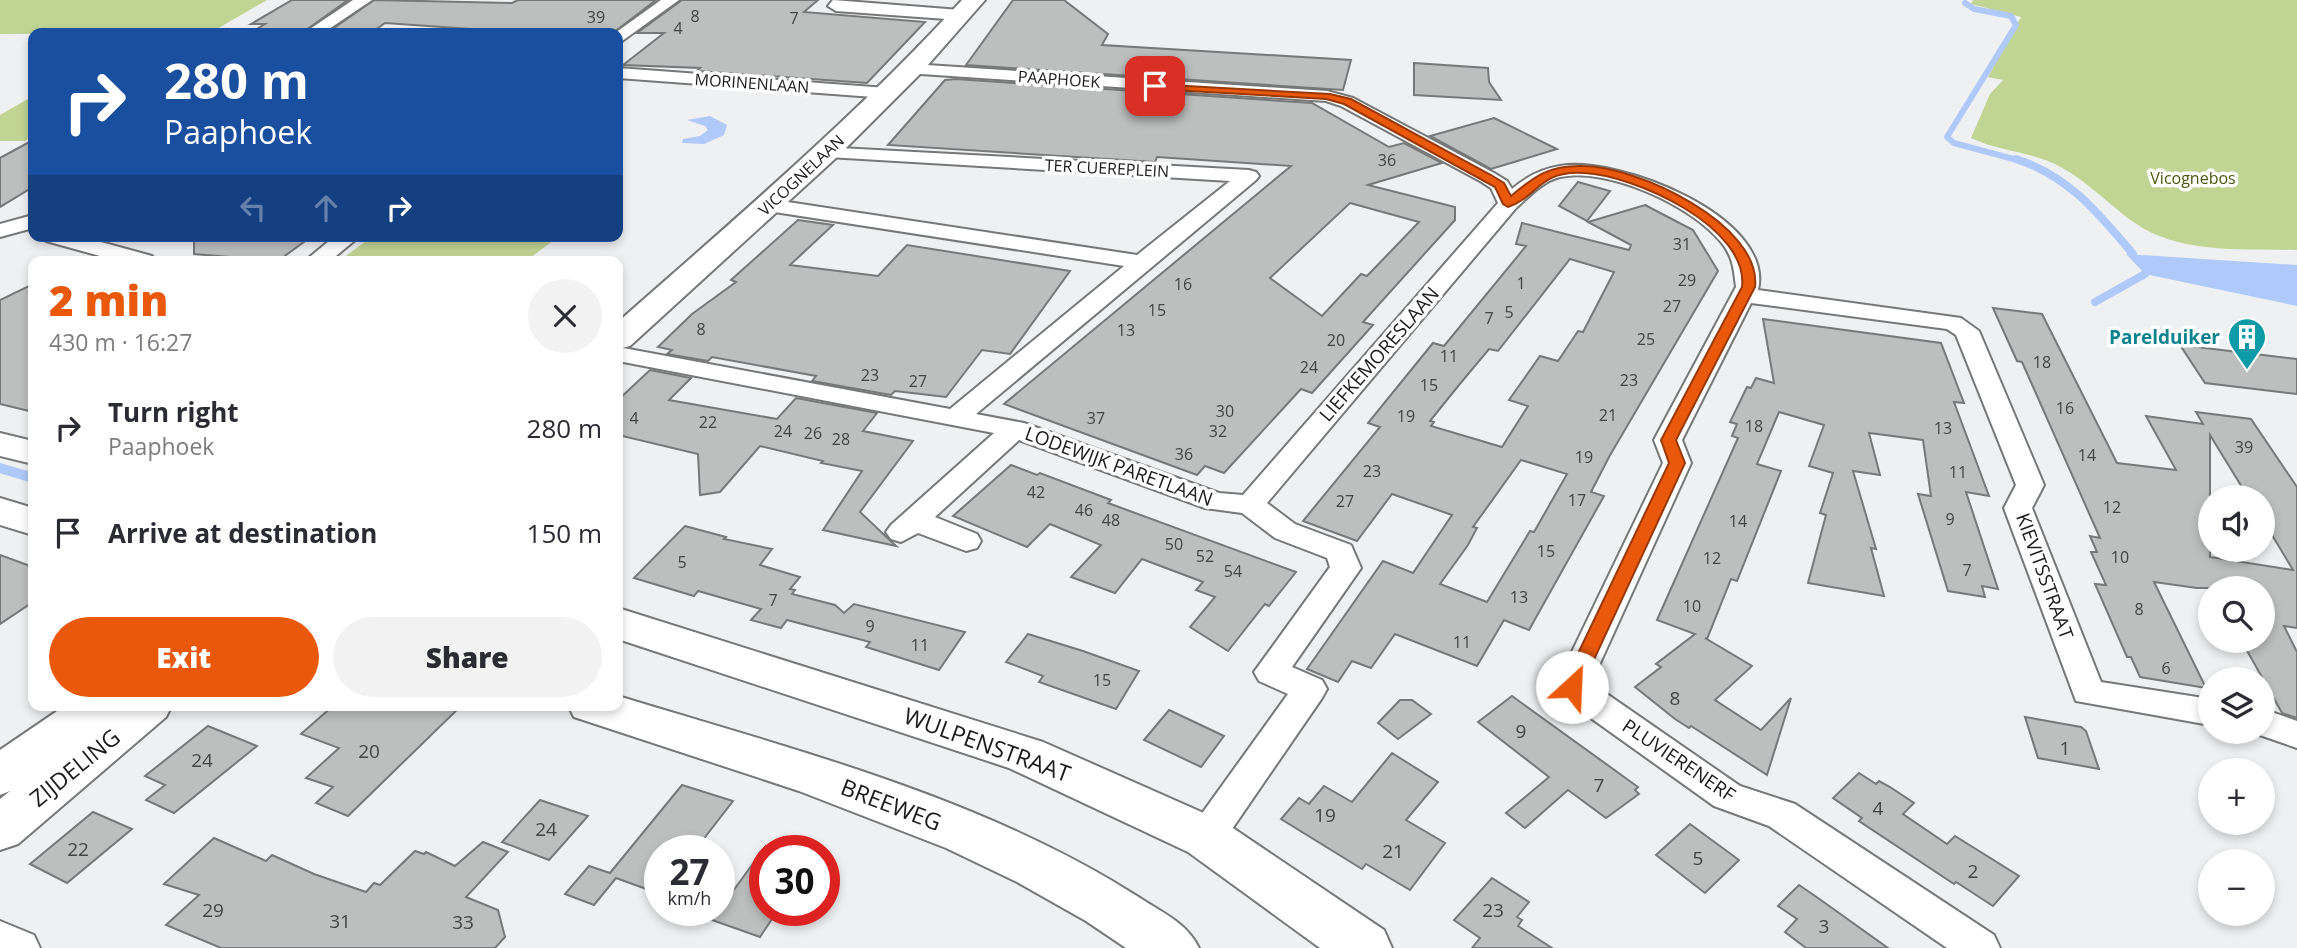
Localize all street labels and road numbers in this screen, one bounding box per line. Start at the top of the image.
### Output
street label: PAAPHOEK [1017,65,1101,93]
street label: MORINENLAAN [694,68,810,98]
street label: VICOGNELAAN [753,130,849,220]
street label: TER CUEREPLEIN [1044,154,1170,182]
street label: LIEFKEMORESLAAN [1313,281,1445,427]
street label: LODEWIJK PARETLAAN [1022,420,1216,512]
street label: KIEVITSSTRAAT [2010,509,2080,643]
street label: WULPENSTRAAT [900,699,1075,789]
street label: PLUVIERENERF [1617,713,1741,808]
street label: ZIJDELING [22,721,126,814]
street label: BREEWEG [836,770,946,838]

